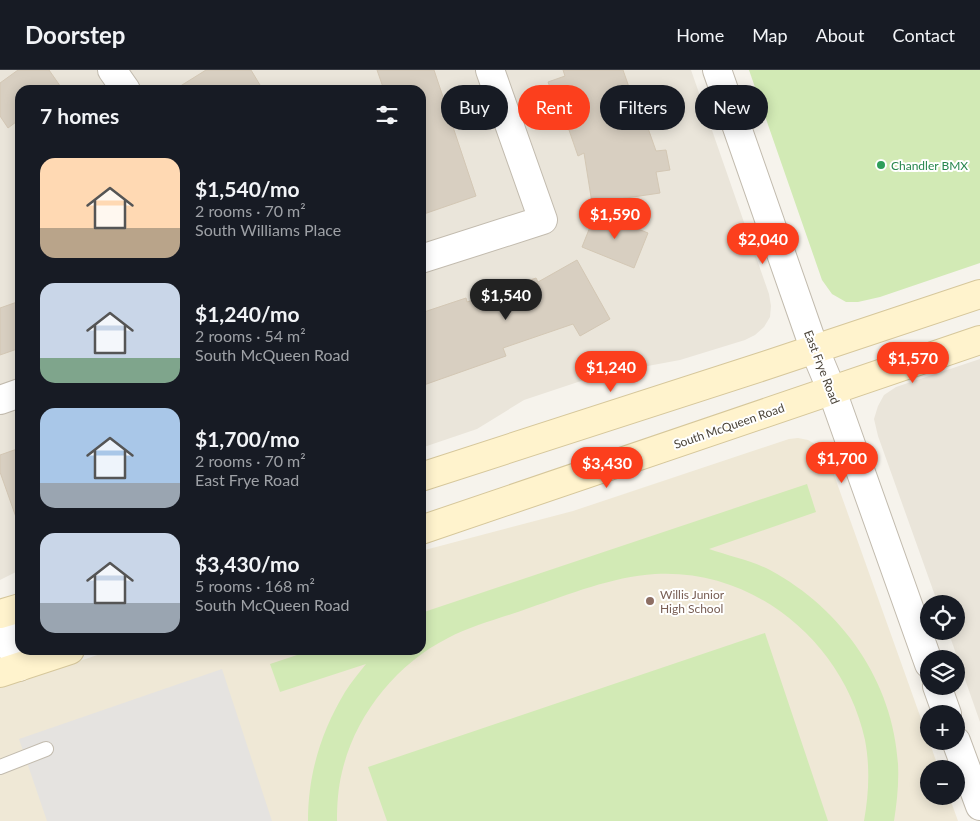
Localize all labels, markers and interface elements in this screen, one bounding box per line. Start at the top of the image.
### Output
text: Doorstep [25,20,125,49]
text: Home [676,24,724,46]
text: Map [752,24,788,46]
text: About [816,24,865,46]
text: Contact [893,24,955,46]
chip: Buy [441,85,508,130]
chip: Rent [518,85,590,130]
chip: Filters [600,85,685,130]
chip: New [695,85,768,130]
icon: filters [373,101,401,129]
text: 7 homes [40,103,119,128]
place label: Chandler BMX [891,158,968,173]
marker: Chandler BMX [875,159,887,171]
text: $1,540/mo [195,176,300,201]
icon: home [80,178,140,238]
pin: $1,590 [574,198,656,240]
text: 2 rooms · 70 m² [195,201,306,220]
text: $1,590 [590,204,640,223]
text: South Williams Place [195,220,341,239]
pin: $2,040 [722,222,804,265]
text: $2,040 [738,229,788,248]
pin: $1,540 [465,278,547,321]
text: $1,540 [481,285,531,304]
text: $1,240/mo [195,301,300,326]
icon: home [80,303,140,363]
text: 2 rooms · 54 m² [195,326,306,345]
street label: East Frye Road [801,328,843,406]
pin: $1,570 [872,342,954,384]
text: South McQueen Road [195,345,349,364]
text: $1,570 [888,348,938,367]
pin: $1,240 [570,350,652,393]
text: $1,240 [586,357,636,376]
street label: South McQueen Road [672,400,786,452]
text: $1,700/mo [195,426,300,451]
icon: home [80,428,140,488]
pin: $1,700 [801,442,883,484]
pin: $3,430 [566,446,648,489]
text: $1,700 [817,448,867,467]
text: 2 rooms · 70 m² [195,451,306,470]
text: $3,430 [582,453,632,472]
text: East Frye Road [195,470,299,489]
text: $3,430/mo [195,551,300,576]
icon: home [80,553,140,613]
text: 5 rooms · 168 m² [195,576,315,595]
place label: Willis Junior High School [660,587,725,616]
text: South McQueen Road [195,595,349,614]
marker: Willis Junior High School [644,595,656,607]
map controls [920,595,965,805]
button: locate [920,595,965,640]
button: layers [920,650,965,695]
button: + [920,705,965,750]
button: − [920,760,965,805]

